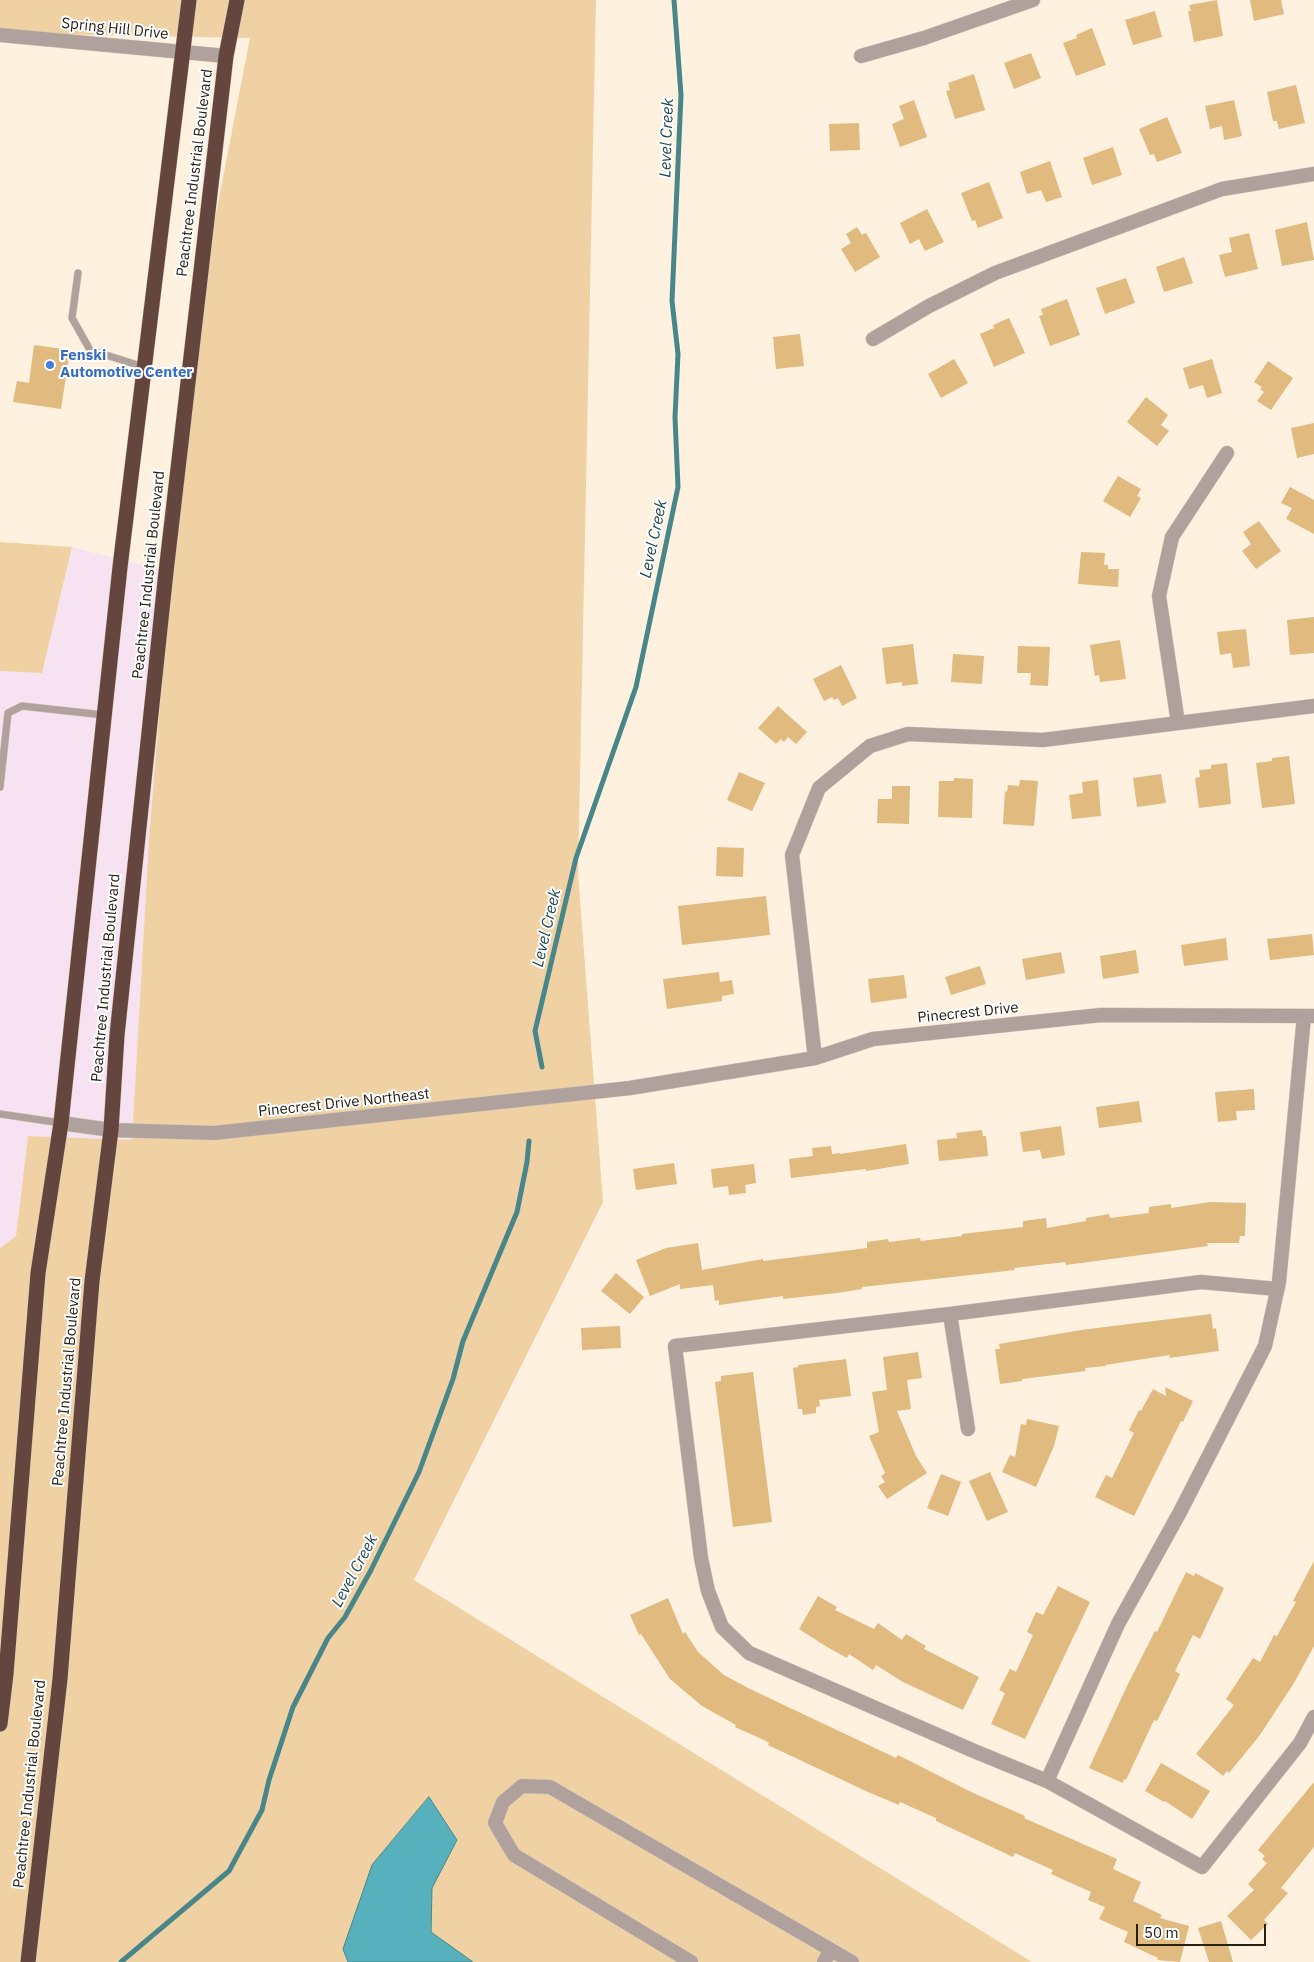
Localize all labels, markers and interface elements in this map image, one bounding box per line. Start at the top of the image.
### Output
street label: Spring Hill Drive [61,14,169,44]
street label: Peachtree Industrial Boulevard [173,68,217,278]
water label: Level Creek [656,98,678,178]
place label: Fenski Automotive Center [60,347,192,382]
marker: Fenski Automotive Center [44,359,56,371]
street label: Peachtree Industrial Boulevard [129,470,169,680]
water label: Level Creek [636,498,672,580]
street label: Peachtree Industrial Boulevard [88,873,124,1083]
water label: Level Creek [529,887,565,969]
street label: Pinecrest Drive [917,999,1019,1027]
street label: Pinecrest Drive Northeast [257,1085,431,1121]
street label: Peachtree Industrial Boulevard [49,1277,85,1487]
water label: Level Creek [328,1531,382,1611]
street label: Peachtree Industrial Boulevard [10,1679,50,1889]
scale bar [1139,1914,1269,1946]
text: 50 m [1144,1923,1179,1942]

